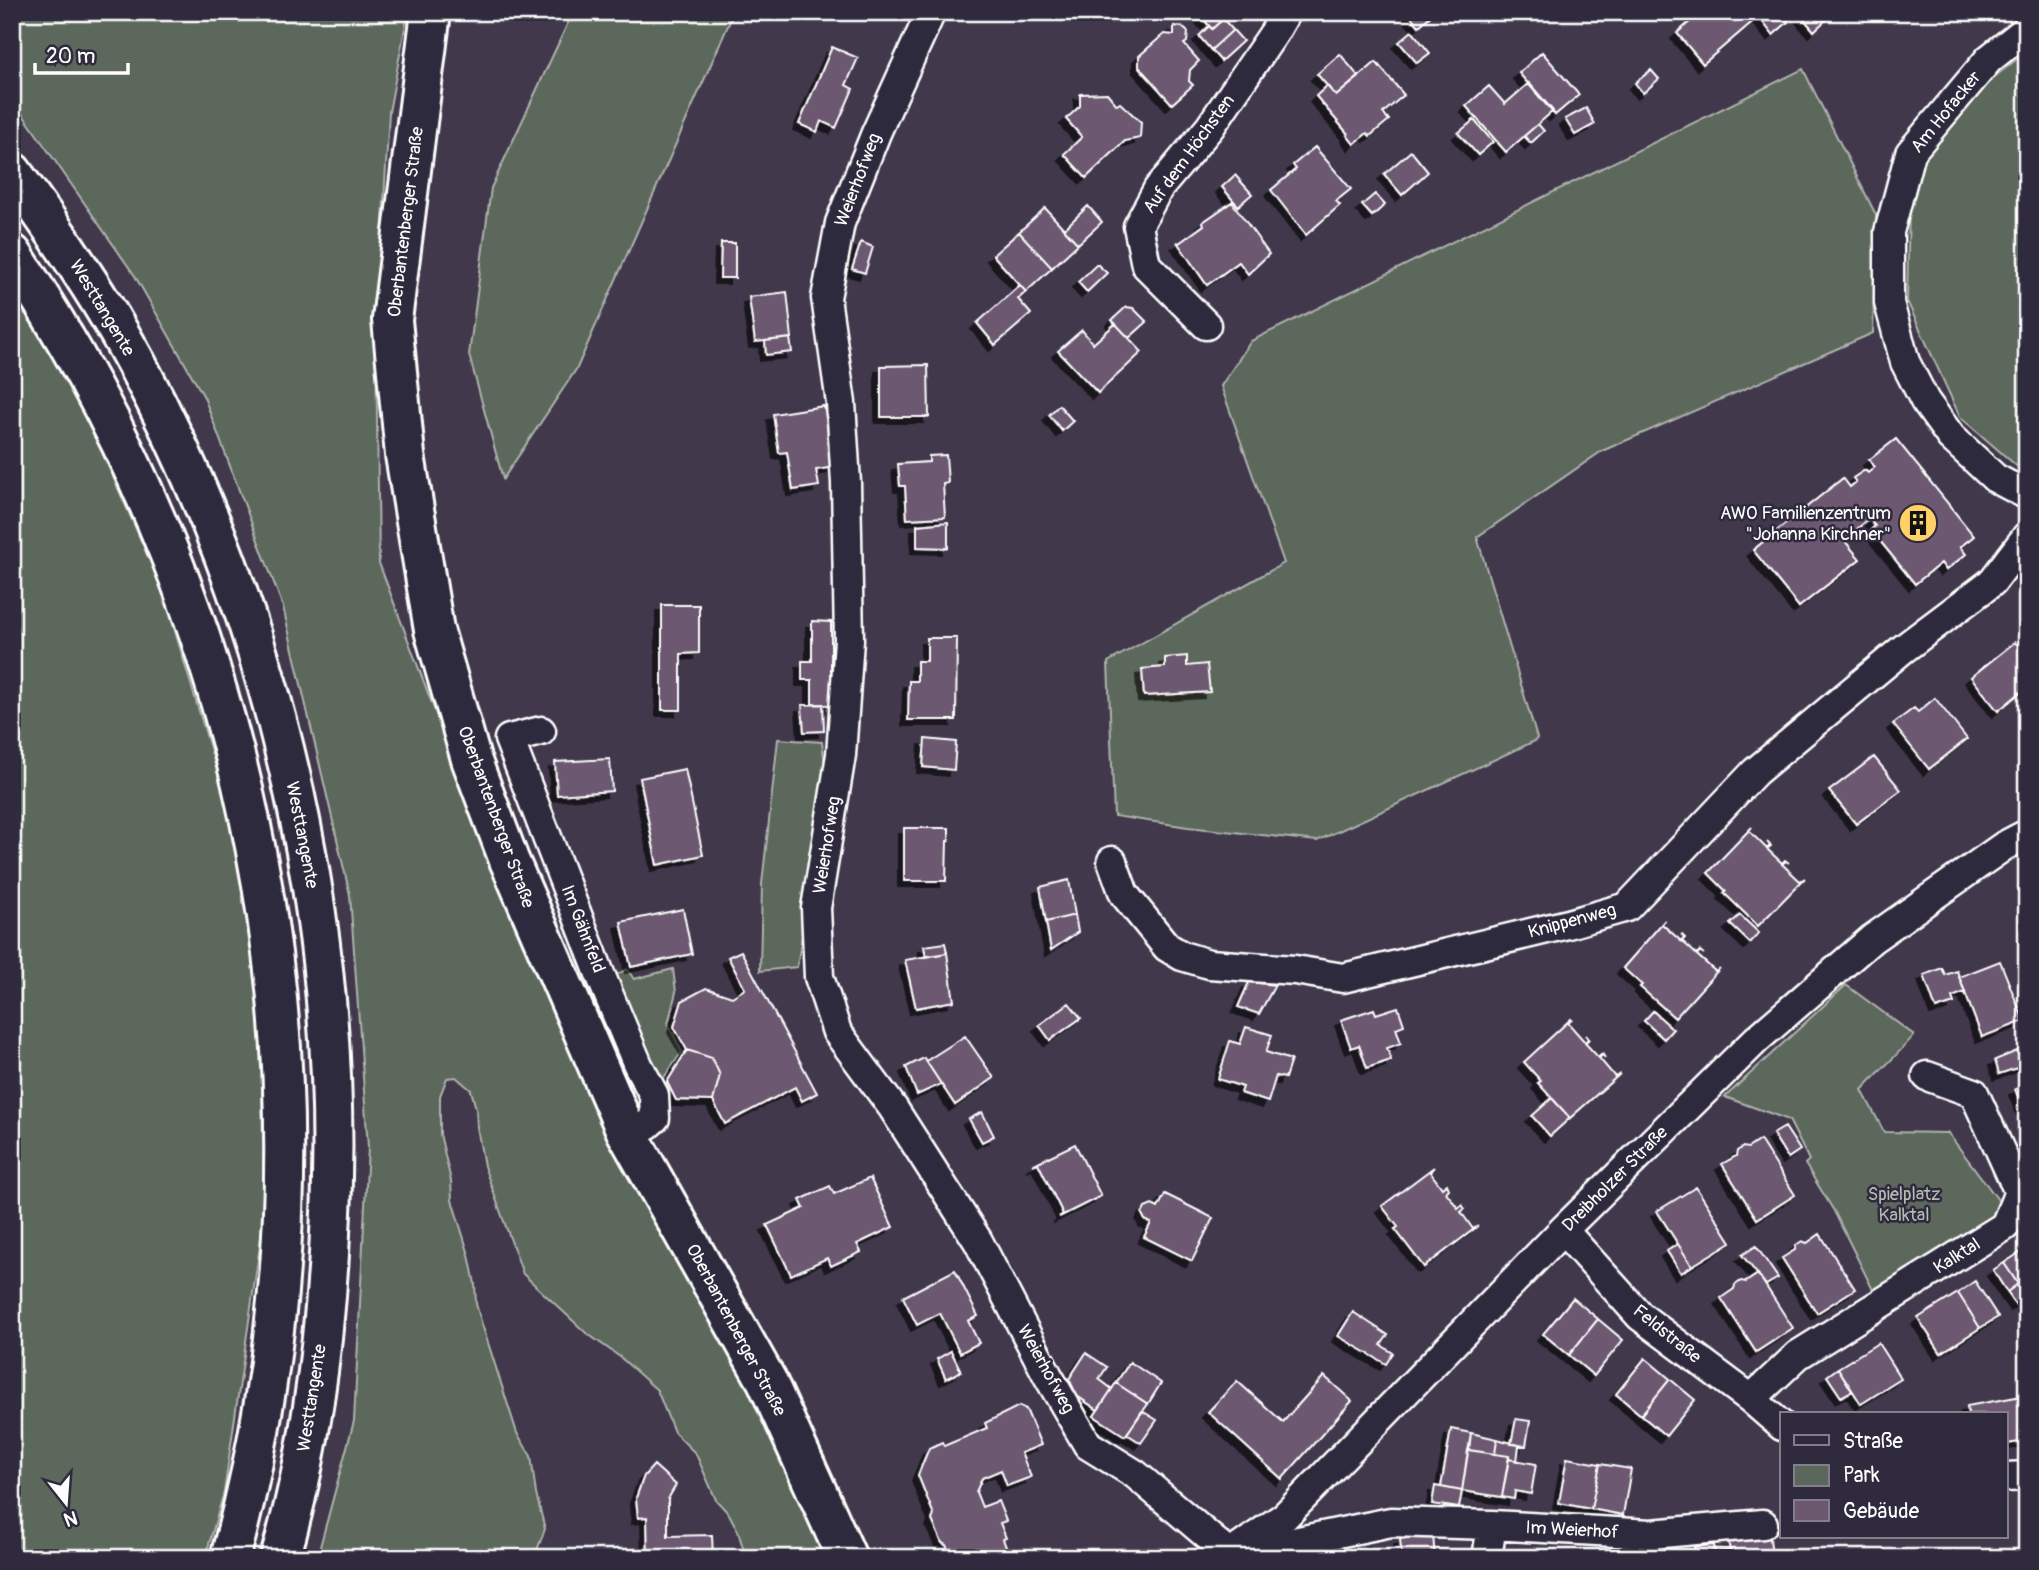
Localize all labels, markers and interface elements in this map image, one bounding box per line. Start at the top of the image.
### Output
scale bar [35,32,128,76]
text: 20 m [46,43,95,70]
street label: Am Hofacker [1906,66,1987,158]
street label: Auf dem Höchsten [1138,90,1240,218]
street label: Oberbantenberger Straße [383,125,429,319]
street label: Weierhofweg [830,130,886,230]
street label: Westtangente [64,256,140,361]
place label: AWO Familienzentrum "Johanna Kirchner" [1720,502,1891,546]
building icon: AWO Familienzentrum "Johanna Kirchner" [1897,502,1939,544]
street label: Oberbantenberger Straße [452,723,540,911]
street label: Westtangente [280,780,324,891]
street label: Weierhofweg [808,795,846,895]
street label: Im Gähnfeld [556,882,610,976]
street label: Knippenweg [1526,898,1618,944]
street label: Dreibholzer Straße [1557,1121,1673,1237]
park label: Spielplatz Kalktal [1868,1183,1940,1227]
street label: Kalktal [1929,1233,1985,1279]
street label: Oberbantenberger Straße [681,1240,791,1420]
street label: Feldstraße [1628,1300,1706,1369]
street label: Weierhofweg [1012,1320,1080,1418]
street label: Westtangente [292,1342,332,1453]
legend [1780,1412,2008,1538]
text: Straße [1843,1428,1903,1455]
text: Park [1843,1462,1880,1489]
north arrow [32,1468,102,1538]
text: Gebäude [1843,1498,1920,1525]
text: N [61,1505,80,1532]
street label: Im Weierhof [1525,1516,1620,1544]

